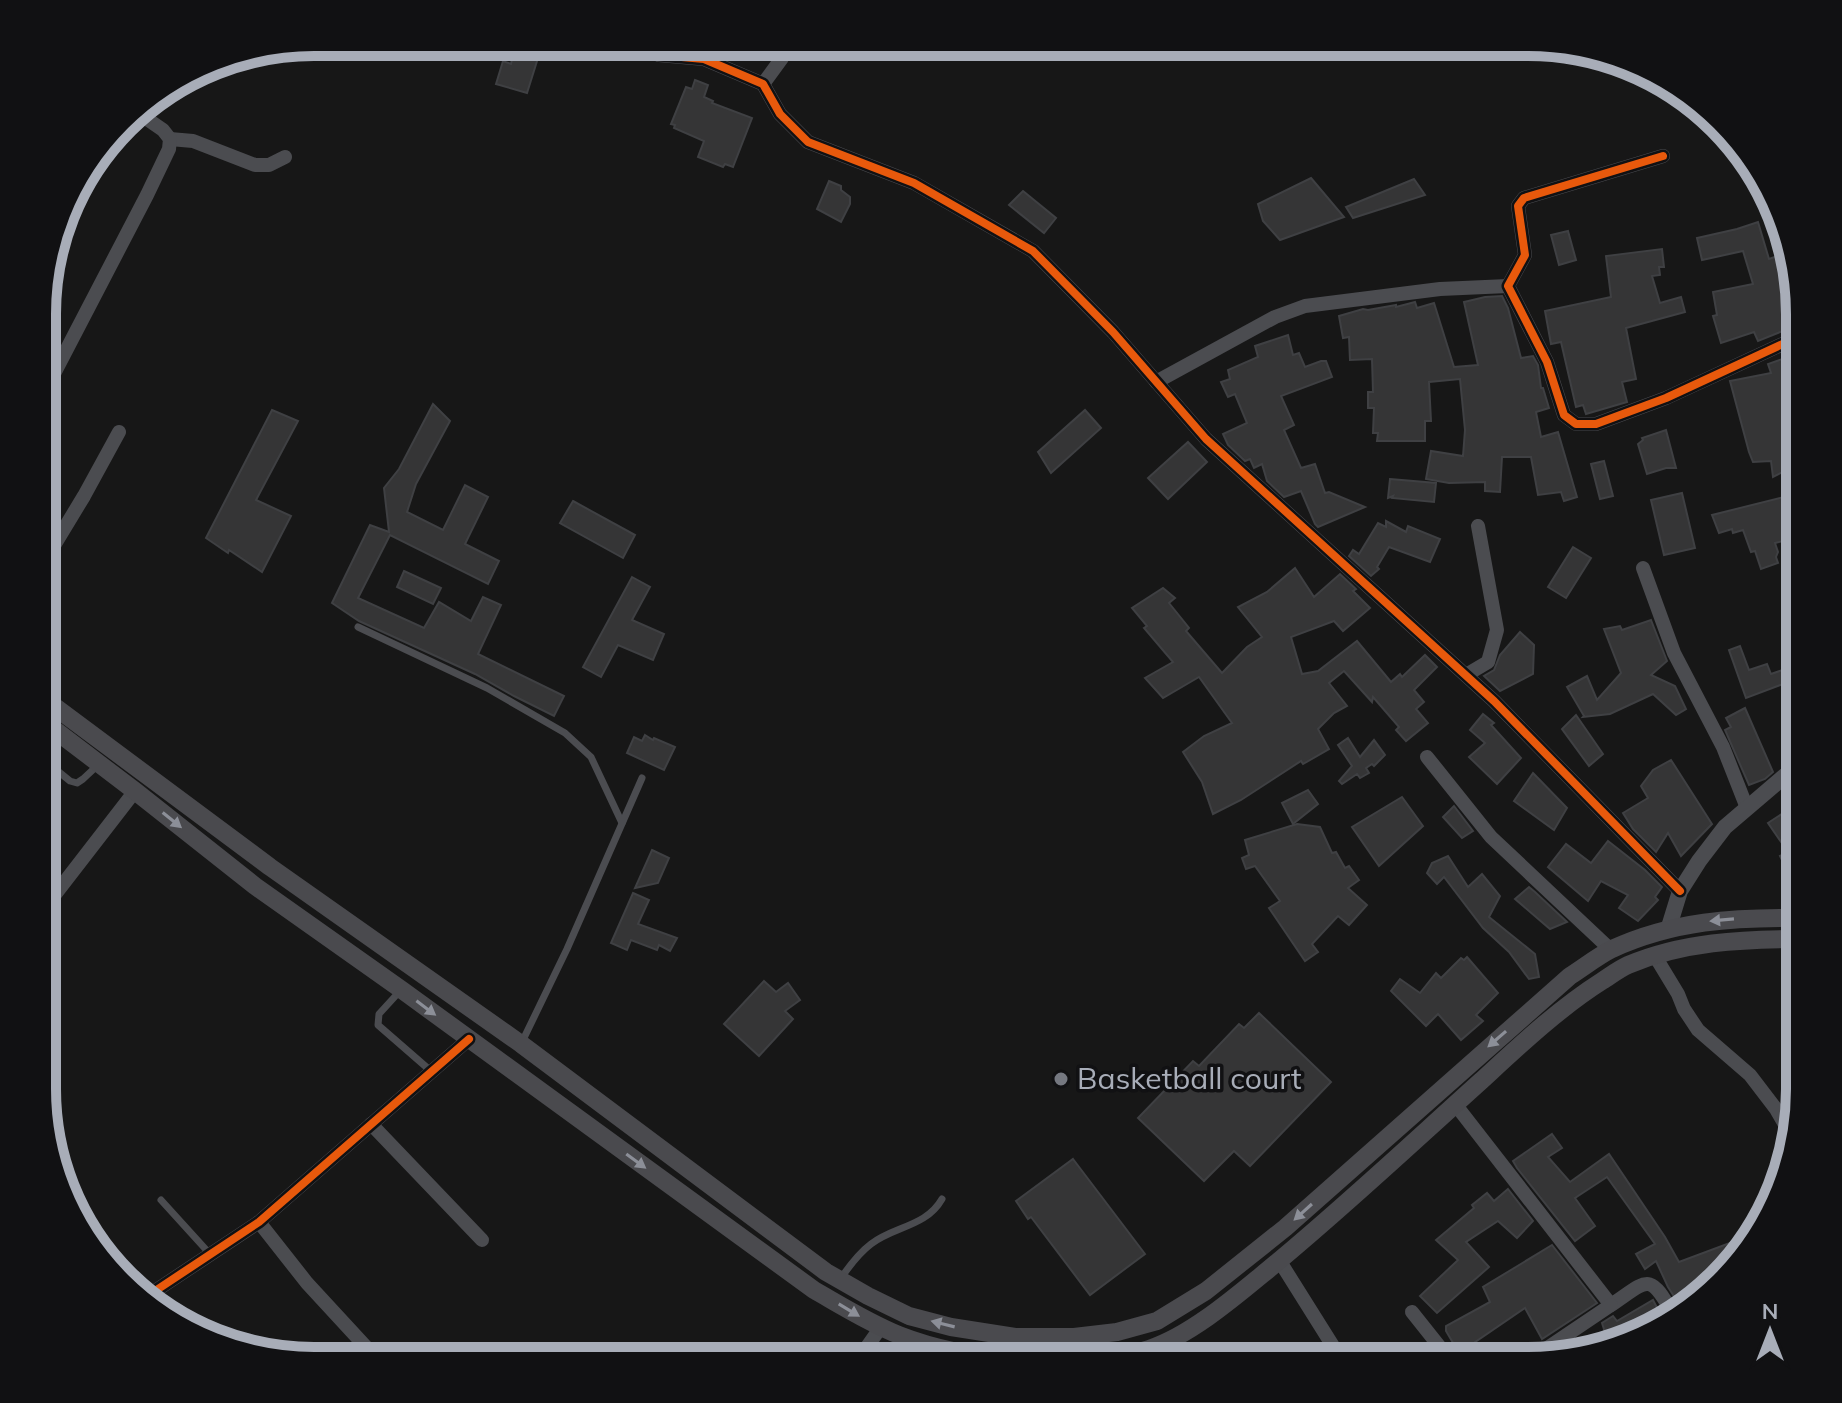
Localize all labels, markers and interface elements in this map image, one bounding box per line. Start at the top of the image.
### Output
one-way arrow [162,811,182,828]
one-way arrow [1709,914,1734,927]
one-way arrow [416,999,436,1015]
one-way arrow [1488,1030,1508,1047]
place label: Basketball court [1077,1059,1301,1097]
marker: Basketball court [1052,1070,1070,1088]
one-way arrow [626,1153,647,1168]
one-way arrow [1294,1203,1314,1220]
north arrow [1730,1291,1810,1371]
text: N [1762,1297,1778,1325]
one-way arrow [838,1303,860,1317]
one-way arrow [930,1318,955,1330]

